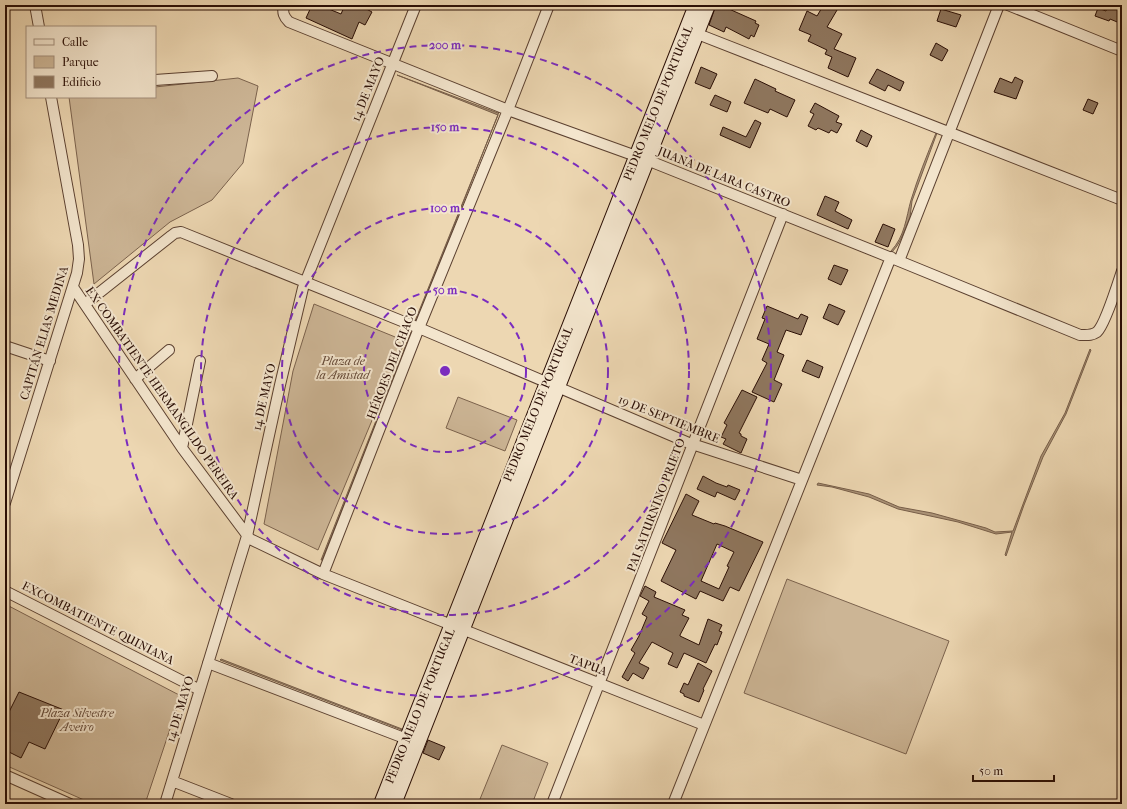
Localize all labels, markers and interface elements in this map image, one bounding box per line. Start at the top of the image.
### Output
street label: PEDRO MELO DE PORTUGAL [620,23,696,183]
legend [26,26,156,98]
text: Calle [62,35,88,49]
text: 200 m [429,38,462,52]
text: Parque [62,55,99,69]
street label: 14 DE MAYO [349,55,387,123]
text: Edificio [62,75,101,89]
text: 150 m [431,120,460,134]
street label: JUANA DE LARA CASTRO [655,144,792,210]
text: 100 m [430,201,461,215]
street label: CAPITÁN ELIAS MEDINA [16,264,71,402]
text: 50 m [433,283,458,297]
street label: EX COMBATIENTE HERMANGILDO PEREIRA [83,284,241,502]
street label: HÉROES DEL CHACO [363,304,420,421]
street label: PEDRO MELO DE PORTUGAL [500,324,576,484]
park label: Plaza de la Amistad [316,354,371,382]
street label: 14 DE MAYO [249,362,279,432]
centre of rings [438,364,452,378]
street label: 19 DE SEPTIEMBRE [616,392,722,446]
street label: PAI SATURNINO PRIETO [624,436,688,574]
street label: EXCOMBATIENTE QUINIANA [20,578,176,668]
street label: PEDRO MELO DE PORTUGAL [382,626,458,786]
street label: TAPUA [567,651,609,679]
street label: 14 DE MAYO [163,674,197,744]
park label: Plaza Silvestre Aveiro [39,706,115,734]
scale bar [973,757,1054,783]
text: 50 m [979,764,1003,778]

